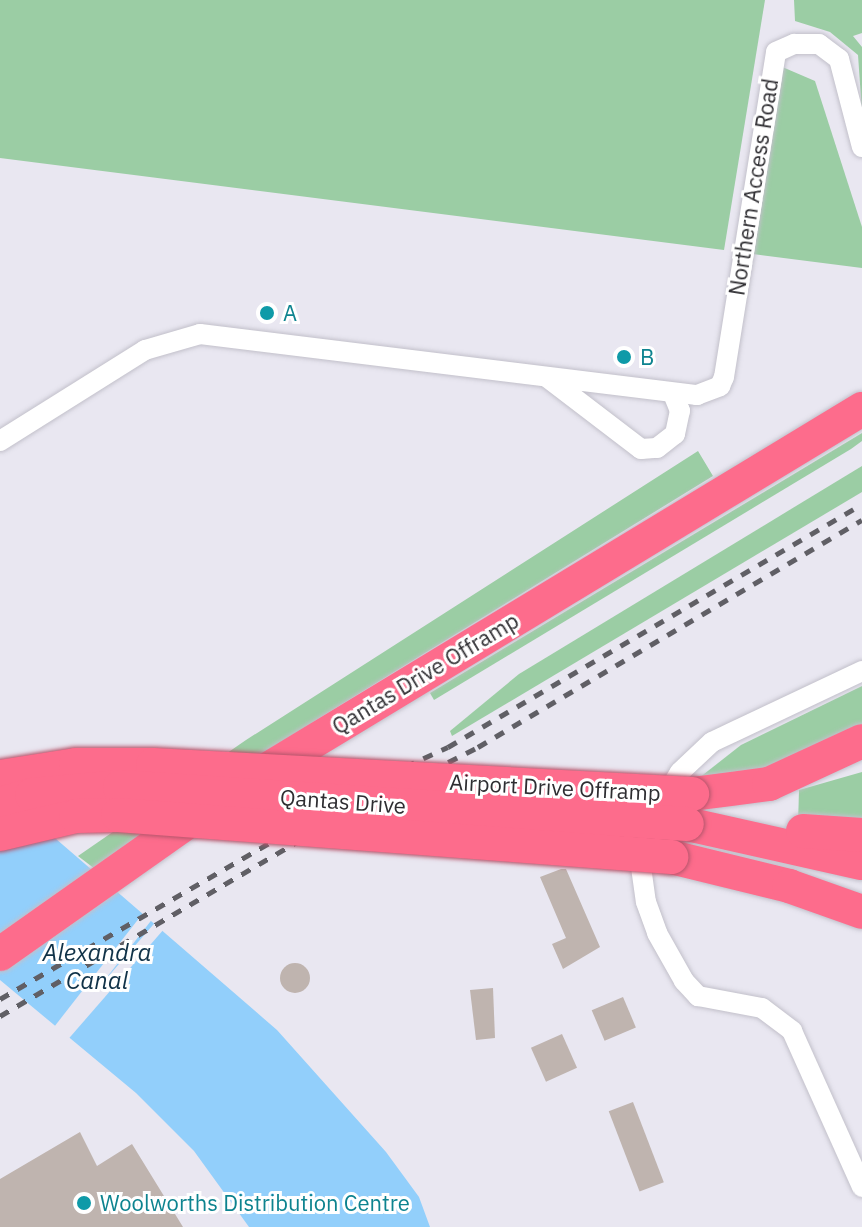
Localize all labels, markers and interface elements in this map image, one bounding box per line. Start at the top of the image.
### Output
street label: Northern Access Road [723,77,783,297]
place label: A [283,300,297,326]
marker: A [258,304,276,322]
place label: B [640,344,654,370]
marker: B [615,348,633,366]
street label: Qantas Drive Offramp [327,607,523,739]
street label: Airport Drive Offramp [449,768,661,806]
street label: Qantas Drive [279,783,407,819]
water label: Alexandra Canal [42,939,152,995]
place label: Woolworths Distribution Centre [100,1190,410,1216]
marker: Woolworths Distribution Centre [75,1194,93,1212]

